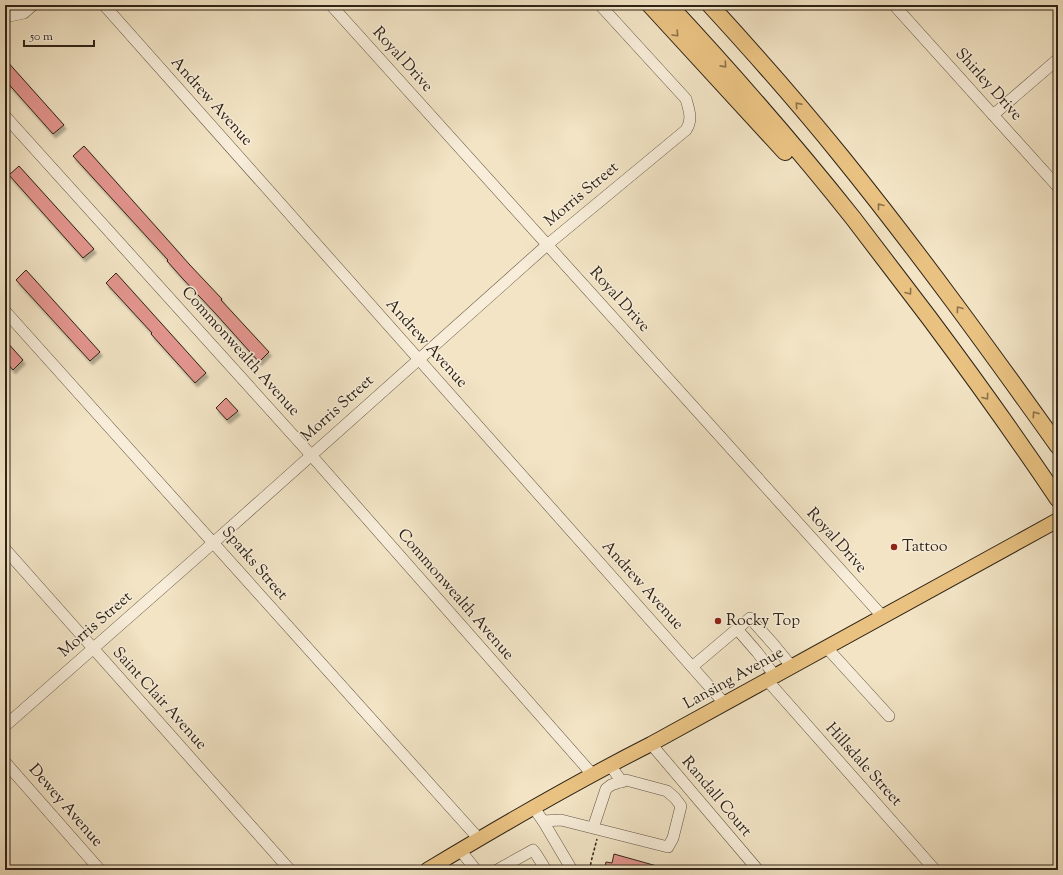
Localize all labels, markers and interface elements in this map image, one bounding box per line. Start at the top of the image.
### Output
scale bar [24,22,94,48]
street label: Royal Drive [366,22,438,98]
text: 50 m [29,28,53,46]
one-way arrow [671,29,678,36]
street label: Shirley Drive [949,44,1027,126]
street label: Andrew Avenue [165,52,257,152]
one-way arrow [719,60,727,68]
one-way arrow [796,102,803,110]
street label: Morris Street [540,157,625,233]
one-way arrow [878,203,885,210]
street label: Royal Drive [583,262,655,338]
street label: Commonwealth Avenue [175,282,305,422]
one-way arrow [904,288,912,295]
street label: Andrew Avenue [380,294,472,394]
one-way arrow [956,306,964,313]
street label: Morris Street [297,370,380,448]
one-way arrow [982,392,989,399]
one-way arrow [1033,412,1040,419]
street label: Royal Drive [800,503,872,579]
street label: Sparks Street [215,522,293,606]
street label: Commonwealth Avenue [391,524,519,666]
street label: Andrew Avenue [596,536,688,636]
place label: Tattoo [902,536,948,559]
marker: Tattoo [889,542,899,552]
street label: Morris Street [54,586,138,663]
place label: Rocky Top [726,610,800,633]
marker: Rocky Top [713,616,723,626]
street label: Saint Clair Avenue [106,642,212,756]
street label: Lansing Avenue [680,642,788,716]
street label: Hillsdale Street [819,718,907,812]
street label: Randall Court [675,752,757,843]
street label: Dewey Avenue [22,759,108,853]

